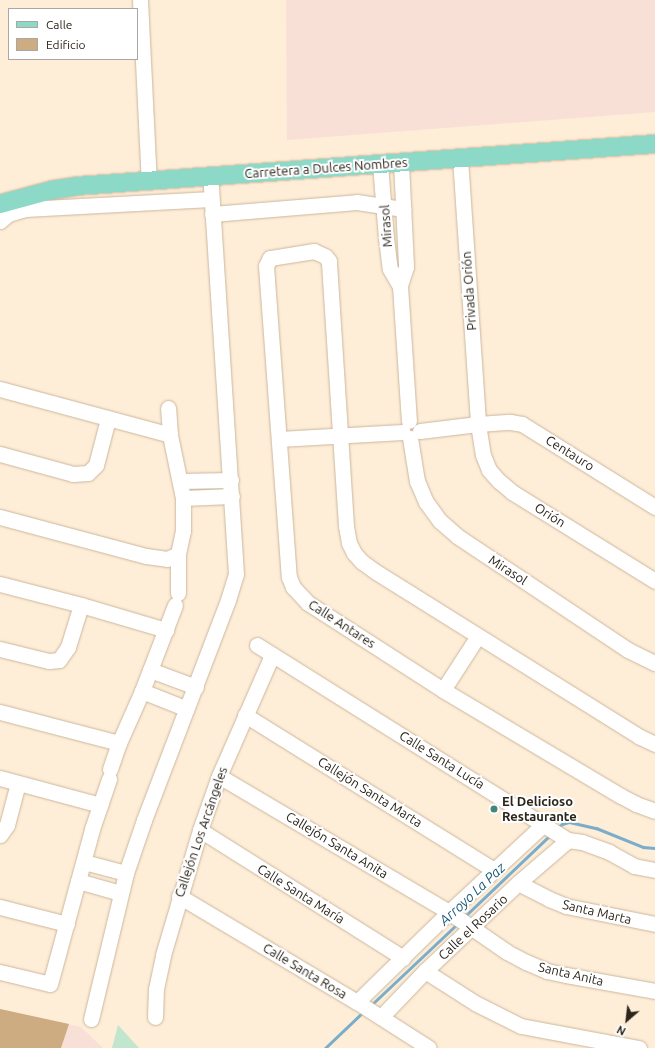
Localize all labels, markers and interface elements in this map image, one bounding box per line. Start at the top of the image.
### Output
legend [8,8,138,60]
text: Calle [46,18,72,31]
text: Edificio [46,38,86,51]
street label: Carretera a Dulces Nombres [244,155,408,181]
street label: Mirasol [377,204,395,248]
street label: Privada Orión [458,251,480,331]
street label: Centauro [543,432,597,474]
street label: Orión [532,500,568,530]
street label: Mirasol [486,552,530,588]
street label: Calle Antares [305,596,379,652]
street label: Calle Santa Lucía [397,728,487,792]
street label: Callejón Santa Marta [315,754,425,830]
street label: Callejón Los Arcángeles [171,765,231,899]
place label: El Delicioso Restaurante [502,794,577,825]
marker: El Delicioso Restaurante [489,804,499,814]
street label: Callejón Santa Anita [283,808,391,882]
water label: Arroyo La Paz [436,859,508,929]
street label: Calle Santa María [254,861,348,927]
street label: Calle el Rosario [435,891,511,963]
street label: Santa Marta [561,896,633,928]
street label: Calle Santa Rosa [260,940,350,1002]
street label: Santa Anita [537,959,605,989]
north arrow [607,1000,647,1040]
text: N [615,1023,628,1038]

